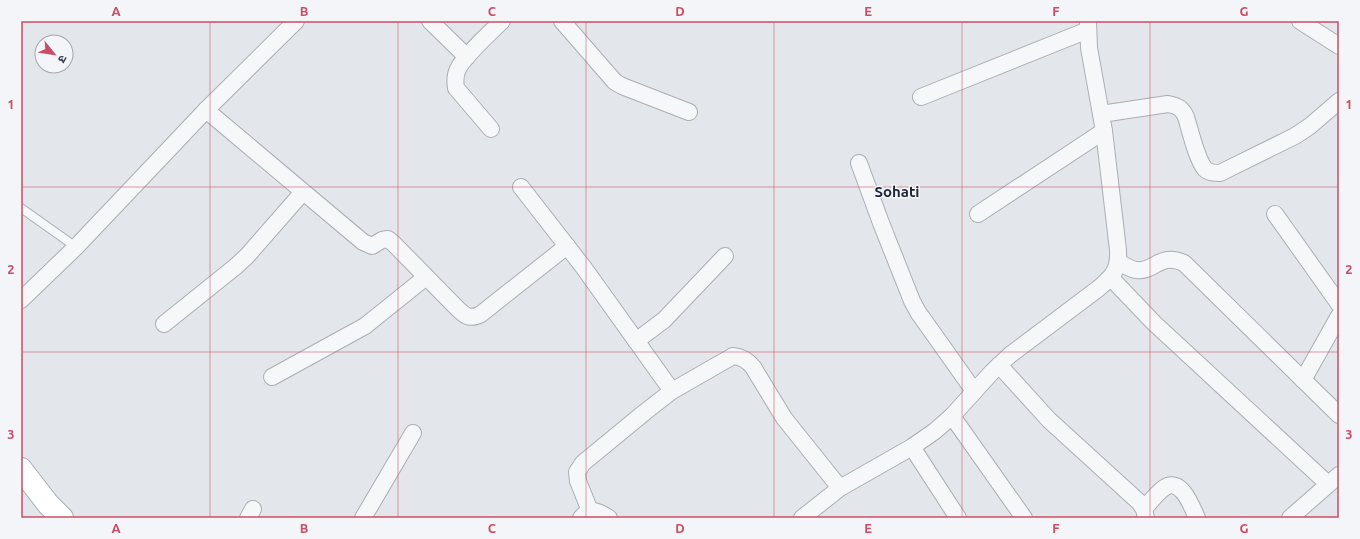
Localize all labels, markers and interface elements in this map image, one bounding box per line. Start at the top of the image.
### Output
text: A [111,4,121,18]
text: B [300,4,309,18]
text: C [488,4,497,18]
text: D [675,4,685,18]
text: E [864,4,872,18]
text: F [1052,4,1060,18]
text: G [1240,4,1249,18]
north arrow [34,34,74,74]
text: उ [56,53,69,65]
text: 1 [7,97,15,111]
text: 1 [1345,97,1353,111]
district label: Sohati [874,183,920,200]
text: 2 [7,262,15,276]
text: 2 [1345,262,1353,276]
text: 3 [7,427,15,441]
text: 3 [1345,427,1353,441]
text: A [111,521,121,535]
text: B [300,521,309,535]
text: C [488,521,497,535]
text: D [675,521,685,535]
text: E [864,521,872,535]
text: F [1052,521,1060,535]
text: G [1240,521,1249,535]

